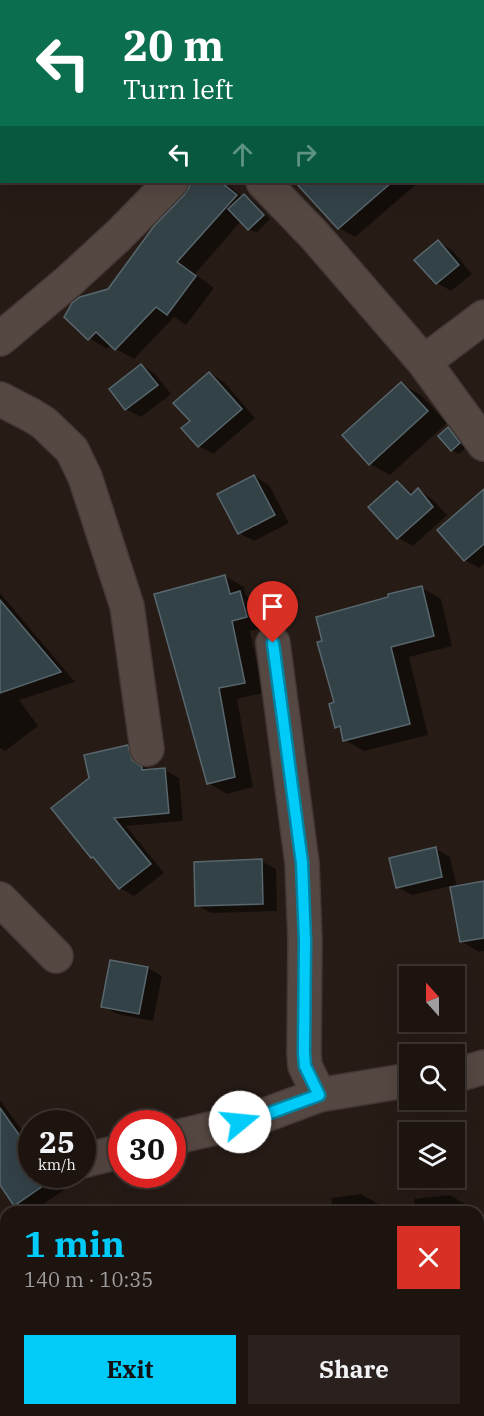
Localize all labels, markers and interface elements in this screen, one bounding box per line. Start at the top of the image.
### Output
text: 20 m [123,18,224,73]
icon: left [24,24,102,102]
text: Turn left [123,71,234,106]
icon: left [163,138,196,171]
icon: ahead [226,138,259,171]
icon: right [289,138,322,171]
pin [247,581,298,643]
icon: arrive [256,590,289,623]
north arrow [399,966,465,1032]
map controls [399,966,465,1188]
button: search [399,1044,465,1110]
position arrow [208,1090,272,1154]
speed limit sign: 30 [108,1110,186,1188]
text: 25 [39,1122,75,1161]
button: layers [399,1122,465,1188]
text: km/h [38,1155,76,1174]
text: 1 min [24,1220,125,1267]
button: close [397,1226,460,1289]
text: 140 m · 10:35 [24,1266,153,1293]
button: Exit [24,1335,236,1404]
button: Share [248,1335,460,1404]

